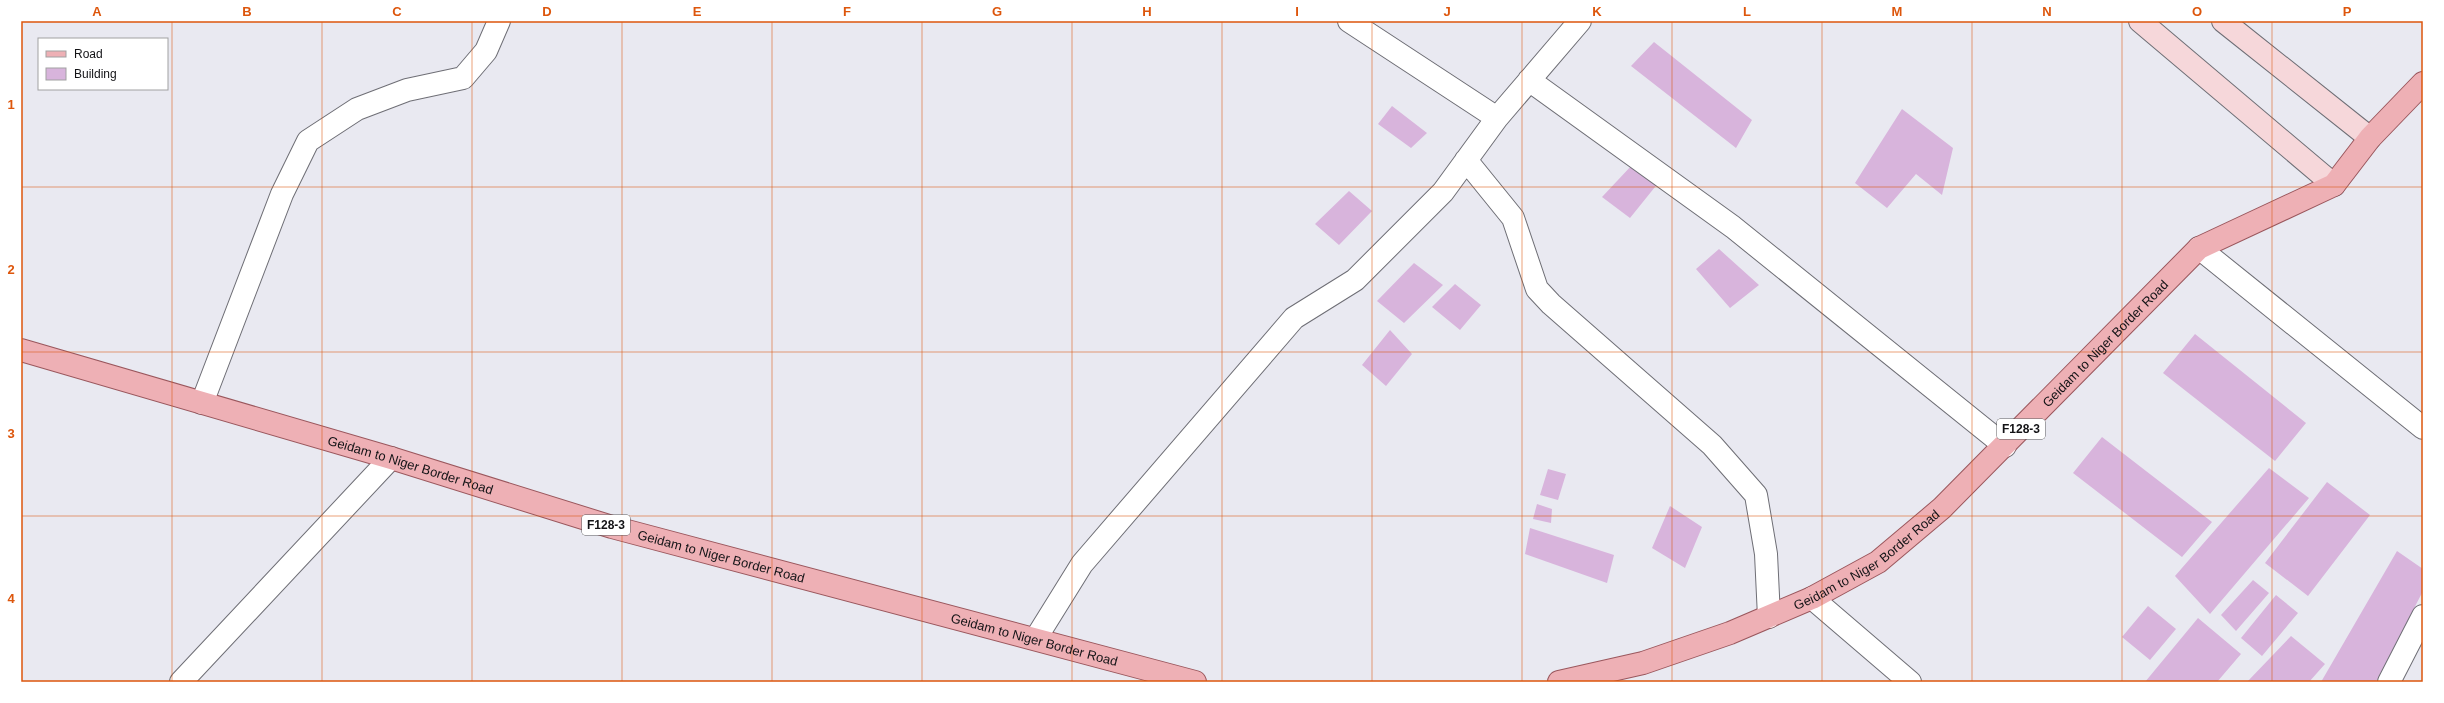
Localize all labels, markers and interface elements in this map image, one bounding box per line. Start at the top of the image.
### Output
text: A [92,4,102,19]
text: B [242,4,252,19]
text: C [392,4,402,19]
text: D [542,4,552,19]
text: E [693,4,702,19]
text: F [843,4,851,19]
text: G [992,4,1002,19]
text: H [1142,4,1152,19]
text: I [1295,4,1299,19]
text: J [1443,4,1451,19]
text: K [1592,4,1602,19]
text: L [1743,4,1751,19]
text: M [1892,4,1902,19]
text: N [2042,4,2052,19]
text: O [2192,4,2202,19]
text: P [2343,4,2352,19]
legend [38,38,168,90]
text: Road [74,47,103,61]
text: Building [74,67,117,81]
text: 1 [7,97,15,112]
text: 2 [7,262,15,277]
street label: Geidam to Niger Border Road [2039,277,2171,410]
road number: F128-3 [1997,419,2045,439]
text: 3 [7,426,15,441]
street label: Geidam to Niger Border Road [326,433,495,497]
street label: Geidam to Niger Border Road [1791,507,1942,613]
road number: F128-3 [582,515,630,535]
street label: Geidam to Niger Border Road [636,527,806,586]
text: 4 [7,591,15,606]
street label: Geidam to Niger Border Road [949,610,1119,669]

